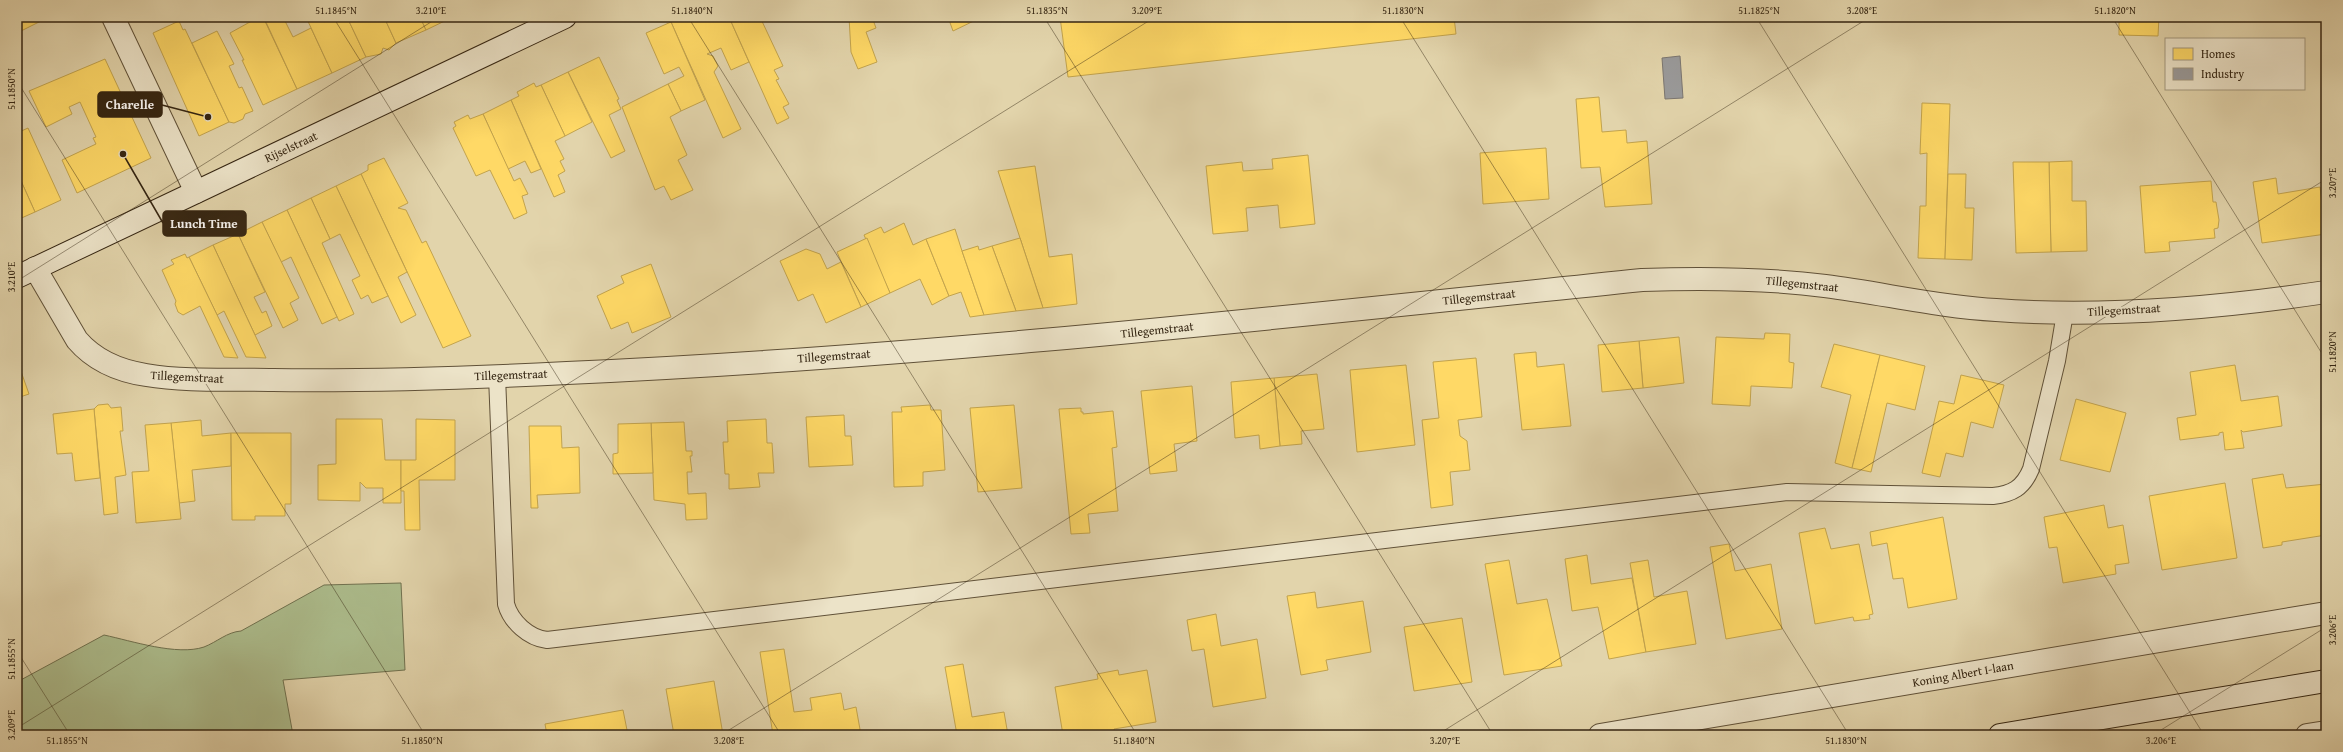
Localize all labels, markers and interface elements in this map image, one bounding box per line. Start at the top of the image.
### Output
text: 51.1845°N [315,3,357,18]
text: 3.210°E [416,3,446,18]
text: 51.1840°N [671,3,713,18]
text: 51.1835°N [1026,3,1068,18]
text: 3.209°E [1132,3,1162,18]
text: 51.1830°N [1382,3,1424,18]
text: 51.1825°N [1738,3,1780,18]
text: 3.208°E [1847,3,1877,18]
text: 51.1820°N [2094,3,2136,18]
legend [2165,38,2305,90]
text: Homes [2201,45,2236,62]
text: Industry [2201,65,2244,82]
text: 51.1850°N [4,68,19,110]
callout: Charelle [98,92,162,117]
text: Charelle [106,95,154,114]
street label: Rijselstraat [262,127,321,166]
text: 3.207°E [2325,168,2340,198]
callout: Lunch Time [163,211,246,236]
text: Lunch Time [170,214,238,233]
text: 3.210°E [4,262,19,292]
street label: Tillegemstraat [1765,271,1840,296]
street label: Tillegemstraat [1442,284,1517,309]
street label: Tillegemstraat [2087,299,2162,320]
street label: Tillegemstraat [1120,317,1195,342]
text: 51.1820°N [2325,331,2340,373]
street label: Tillegemstraat [797,344,872,367]
street label: Tillegemstraat [474,365,549,384]
street label: Tillegemstraat [150,366,225,387]
text: 3.206°E [2325,615,2340,645]
text: 51.1855°N [4,638,19,680]
street label: Koning Albert I-laan [1911,656,2015,691]
text: 3.209°E [4,710,19,740]
text: 51.1855°N [46,733,88,748]
text: 51.1850°N [401,733,443,748]
text: 3.208°E [714,733,744,748]
text: 51.1840°N [1113,733,1155,748]
text: 3.207°E [1430,733,1460,748]
text: 51.1830°N [1825,733,1867,748]
text: 3.206°E [2146,733,2176,748]

